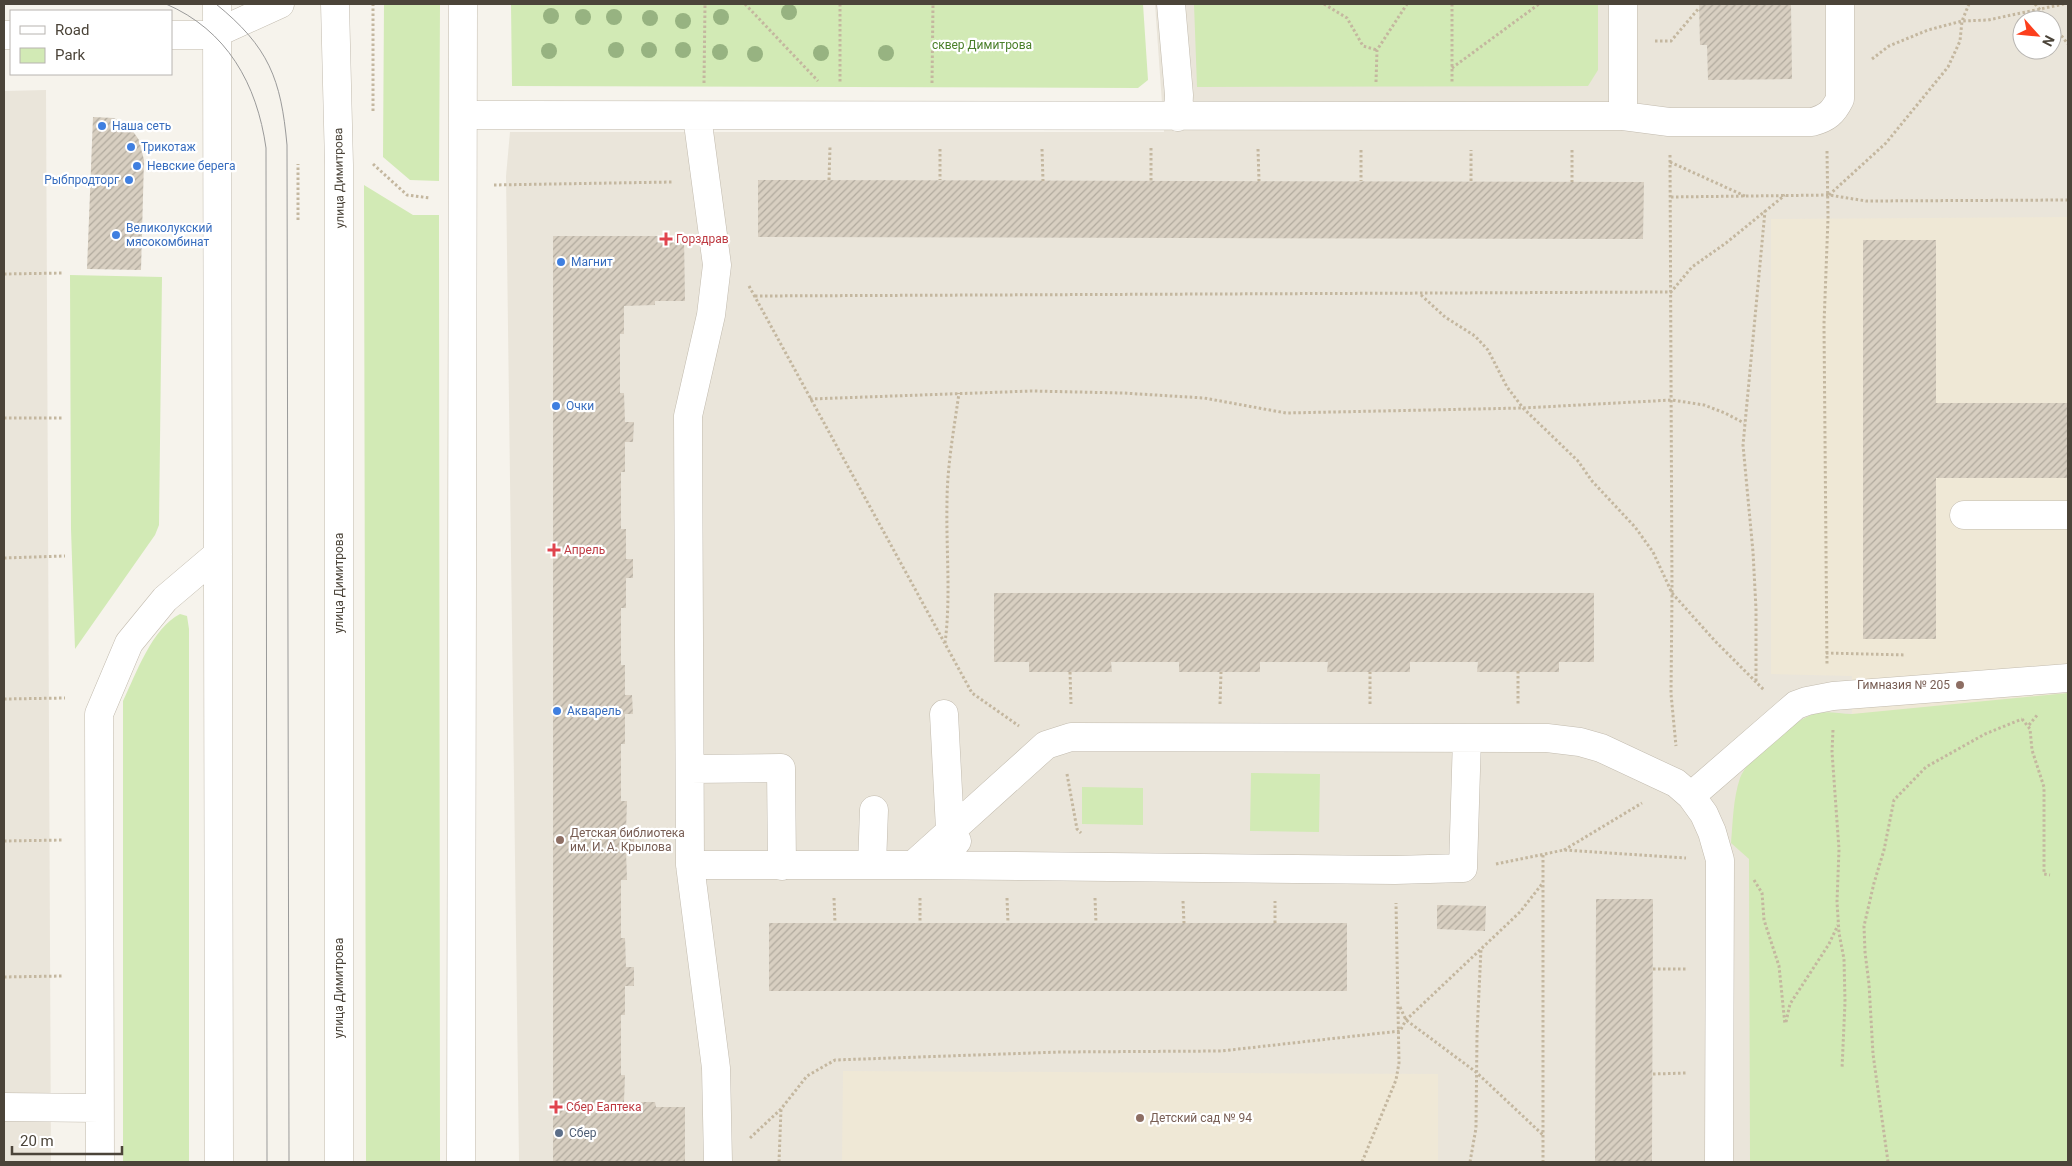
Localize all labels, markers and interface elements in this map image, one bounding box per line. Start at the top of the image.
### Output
legend [10,10,172,75]
north arrow [2012,10,2062,60]
text: Road [55,21,89,39]
text: N [2039,33,2058,49]
park label: сквер Димитрова [932,38,1032,52]
text: Park [55,46,86,64]
place label: Наша сеть [112,119,171,133]
marker: Наша сеть [96,120,108,132]
street label: улица Димитрова [331,128,347,228]
place label: Трикотаж [141,140,196,154]
marker: Трикотаж [125,141,137,153]
place label: Невские берега [147,159,236,173]
marker: Невские берега [131,160,143,172]
place label: Рыбпродторг [44,173,119,187]
marker: Рыбпродторг [123,174,135,186]
place label: Великолукский мясокомбинат [126,221,213,249]
marker: Великолукский мясокомбинат [110,229,122,241]
place label: Горздрав [676,232,729,246]
marker: Горздрав [660,233,672,245]
place label: Магнит [571,255,613,269]
marker: Магнит [555,256,567,268]
place label: Очки [566,399,594,413]
marker: Очки [550,400,562,412]
street label: улица Димитрова [332,533,346,633]
place label: Апрель [564,543,605,557]
marker: Апрель [548,544,560,556]
place label: Гимназия № 205 [1857,678,1950,692]
marker: Гимназия № 205 [1954,679,1966,691]
place label: Акварель [567,704,621,718]
marker: Акварель [551,705,563,717]
place label: Детская библиотека им. И. А. Крылова [570,826,685,854]
marker: Детская библиотека им. И. А. Крылова [554,834,566,846]
street label: улица Димитрова [332,938,346,1038]
place label: Сбер Еаптека [566,1100,641,1114]
marker: Сбер Еаптека [550,1101,562,1113]
place label: Детский сад № 94 [1150,1111,1252,1125]
marker: Детский сад № 94 [1134,1112,1146,1124]
scale bar [12,1124,122,1156]
place label: Сбер [569,1126,597,1140]
marker: Сбер [553,1127,565,1139]
text: 20 m [20,1132,54,1150]

